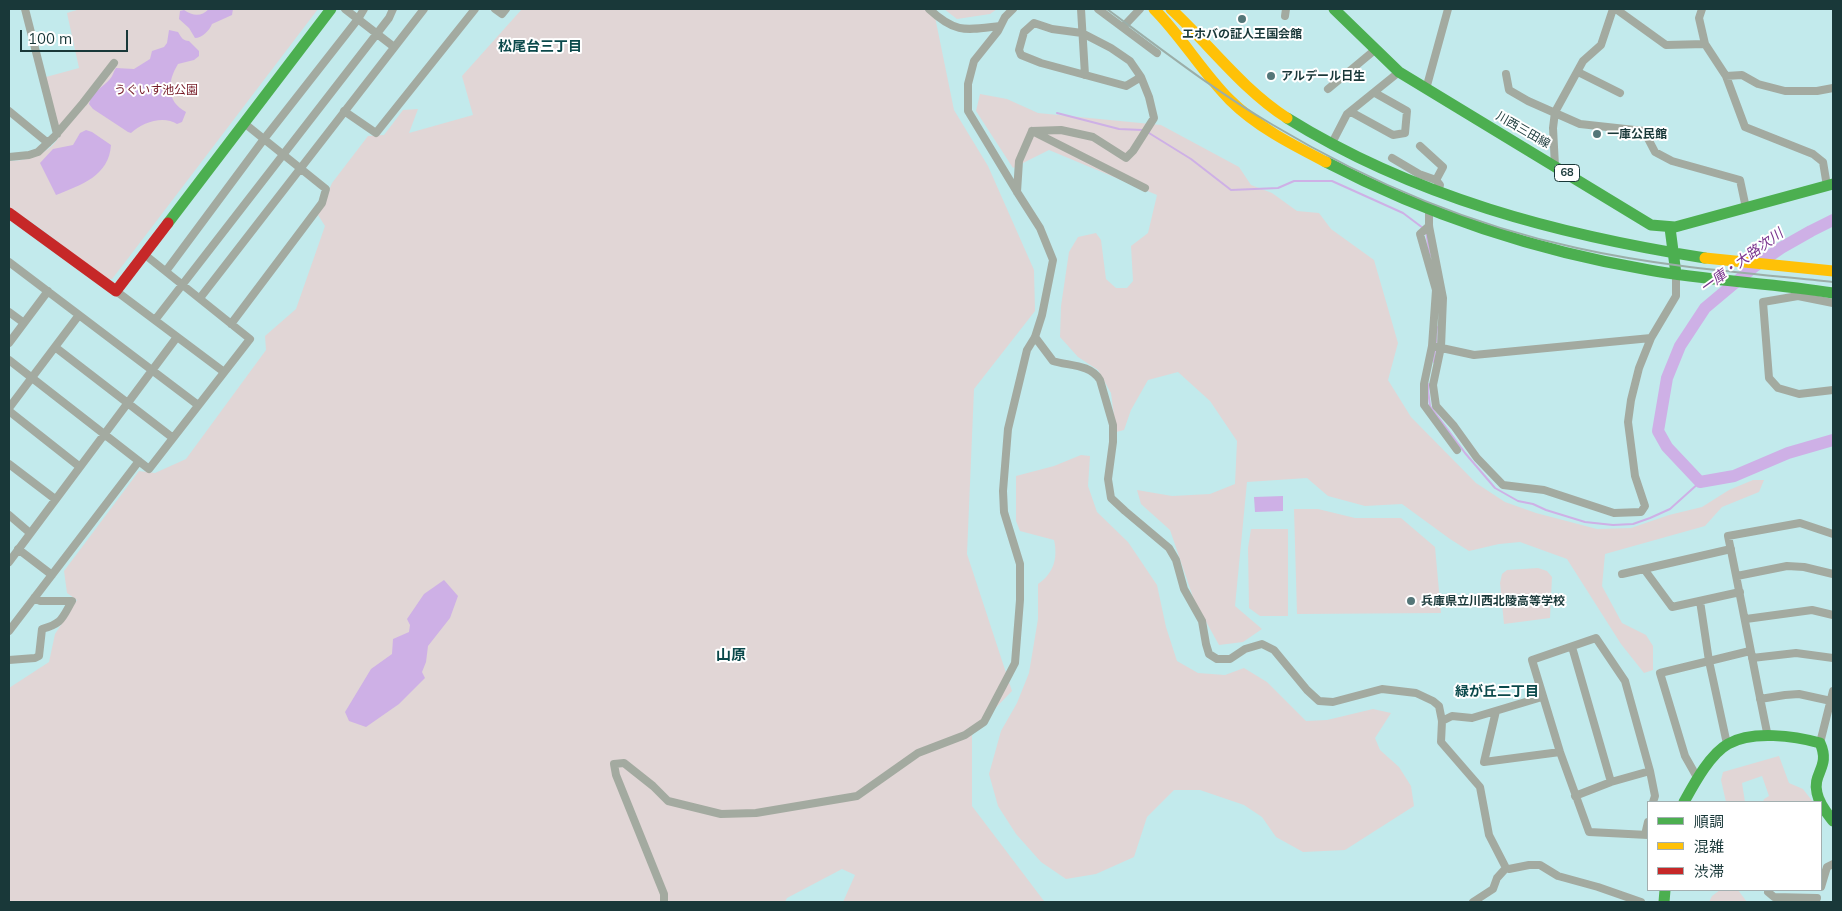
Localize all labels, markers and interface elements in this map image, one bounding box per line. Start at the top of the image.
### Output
marker: エホバの証人王国会館 [1236,13,1248,25]
scale bar [22,20,130,52]
place label: エホバの証人王国会館 [1182,27,1302,41]
text: 100 m [28,29,72,48]
district label: 松尾台三丁目 [498,39,582,55]
place label: アルデール日生 [1281,69,1365,83]
marker: アルデール日生 [1265,70,1277,82]
park label: うぐいす池公園 [114,83,198,97]
street label: 川西三田線 [1493,109,1553,151]
place label: 一庫公民館 [1607,127,1667,141]
marker: 一庫公民館 [1591,128,1603,140]
road number: 68 [1554,164,1580,182]
water label: 一庫・大路次川 [1697,225,1787,297]
place label: 兵庫県立川西北陵高等学校 [1421,594,1565,608]
marker: 兵庫県立川西北陵高等学校 [1405,595,1417,607]
district label: 山原 [716,646,746,664]
district label: 緑が丘二丁目 [1455,684,1539,700]
legend [1647,801,1822,891]
text: 順調 [1694,812,1724,831]
text: 混雑 [1694,837,1724,856]
text: 渋滞 [1694,862,1724,881]

